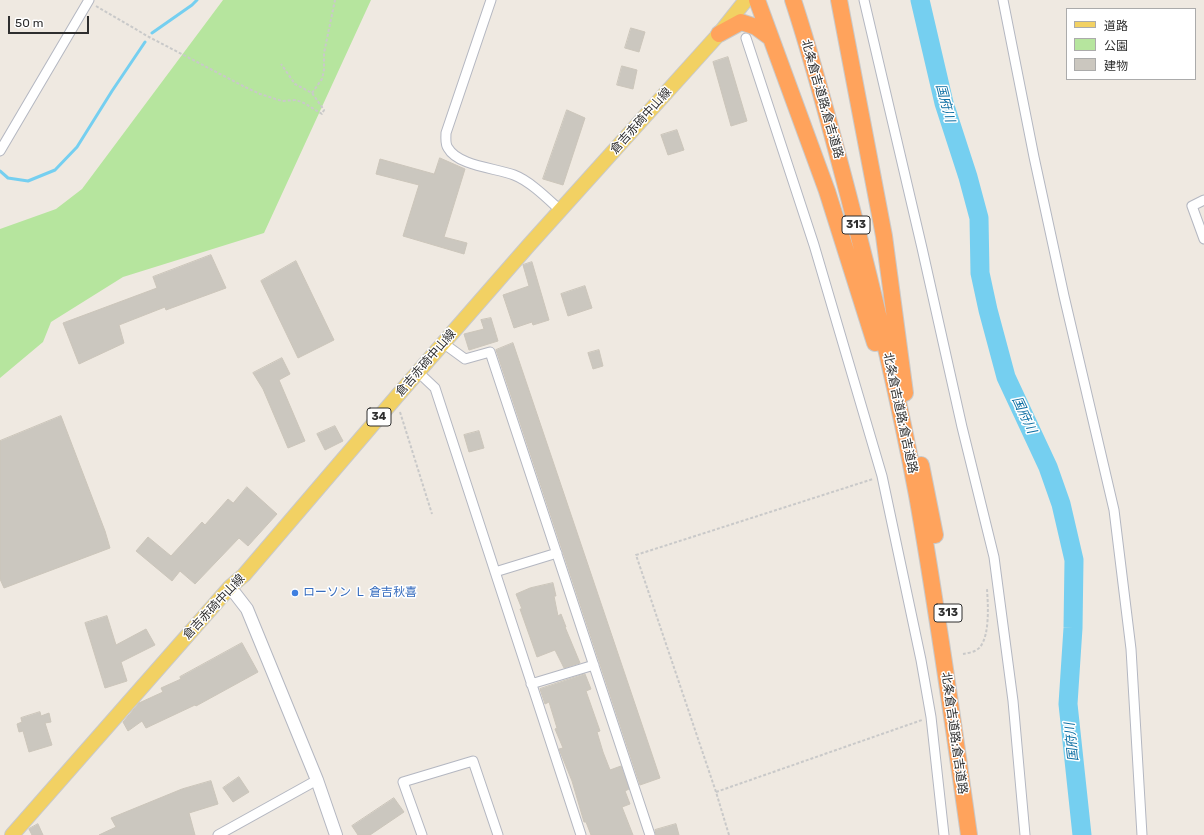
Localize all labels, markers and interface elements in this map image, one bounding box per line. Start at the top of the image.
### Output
scale bar [10,8,91,34]
legend [1066,8,1196,80]
text: 50 m [15,16,43,30]
text: 道路 [1104,19,1128,33]
street label: 北条倉吉道路;倉吉道路 [798,38,846,160]
text: 公園 [1104,39,1128,53]
text: 建物 [1104,59,1128,73]
water label: 国府川 [932,82,958,124]
street label: 倉吉赤碕中山線 [608,85,674,157]
road number: 313 [842,216,870,234]
street label: 倉吉赤碕中山線 [393,327,459,399]
street label: 北条倉吉道路;倉吉道路 [880,351,920,475]
water label: 国府川 [1009,394,1039,436]
road number: 34 [367,408,391,426]
street label: 倉吉赤碕中山線 [180,571,248,643]
place label: ローソン Ｌ 倉吉秋喜 [303,586,417,600]
marker: ローソン Ｌ 倉吉秋喜 [290,588,300,598]
road number: 313 [934,604,962,622]
street label: 北条倉吉道路;倉吉道路 [938,671,970,795]
water label: 国府川 [1062,722,1082,762]

